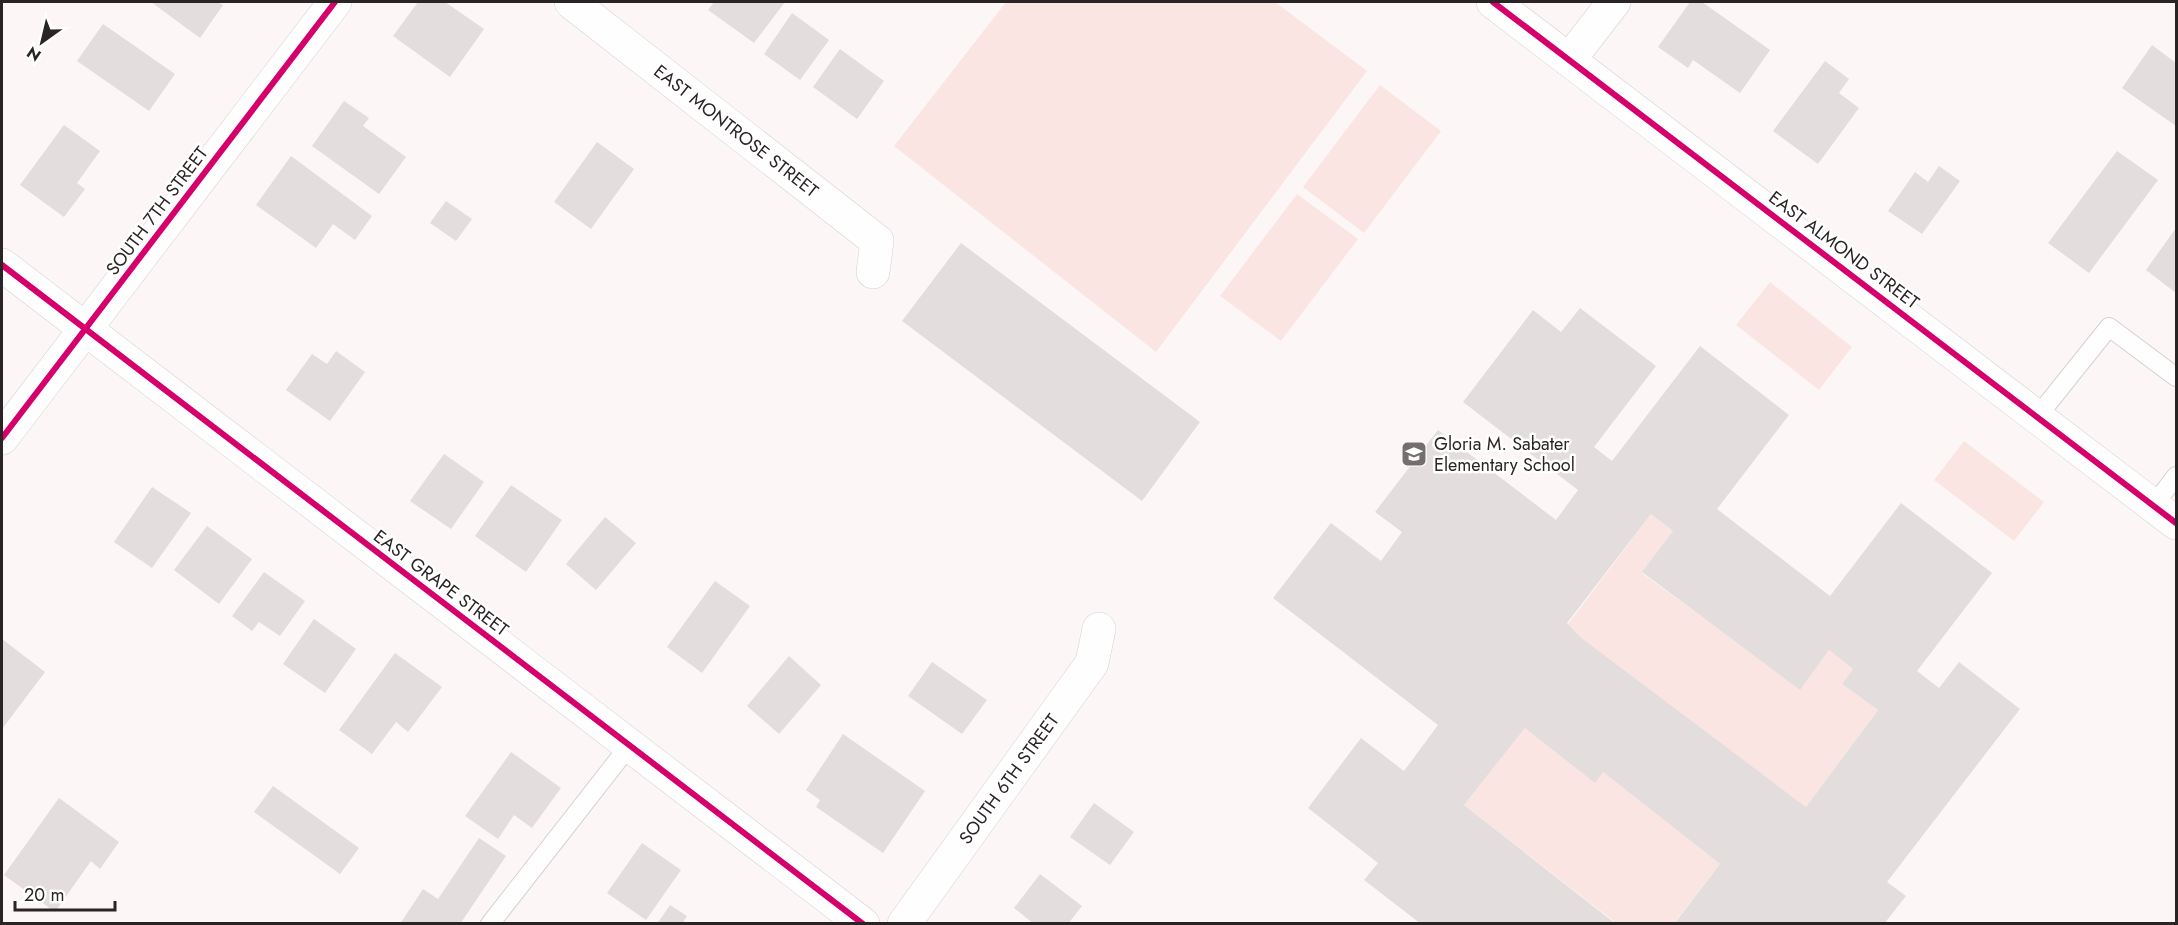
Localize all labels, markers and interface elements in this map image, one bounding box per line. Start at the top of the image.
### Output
north arrow [12,12,72,72]
text: N [22,41,46,67]
street label: EAST MONTROSE STREET [648,58,824,204]
street label: SOUTH 7TH STREET [100,141,214,281]
street label: EAST ALMOND STREET [1763,185,1925,316]
place label: Gloria M. Sabater Elementary School [1434,431,1575,478]
school or university icon: Gloria M. Sabater Elementary School [1399,439,1429,469]
street label: EAST GRAPE STREET [368,524,514,643]
street label: SOUTH 6TH STREET [953,708,1066,850]
scale bar [15,874,116,912]
text: 20 m [24,882,64,908]

